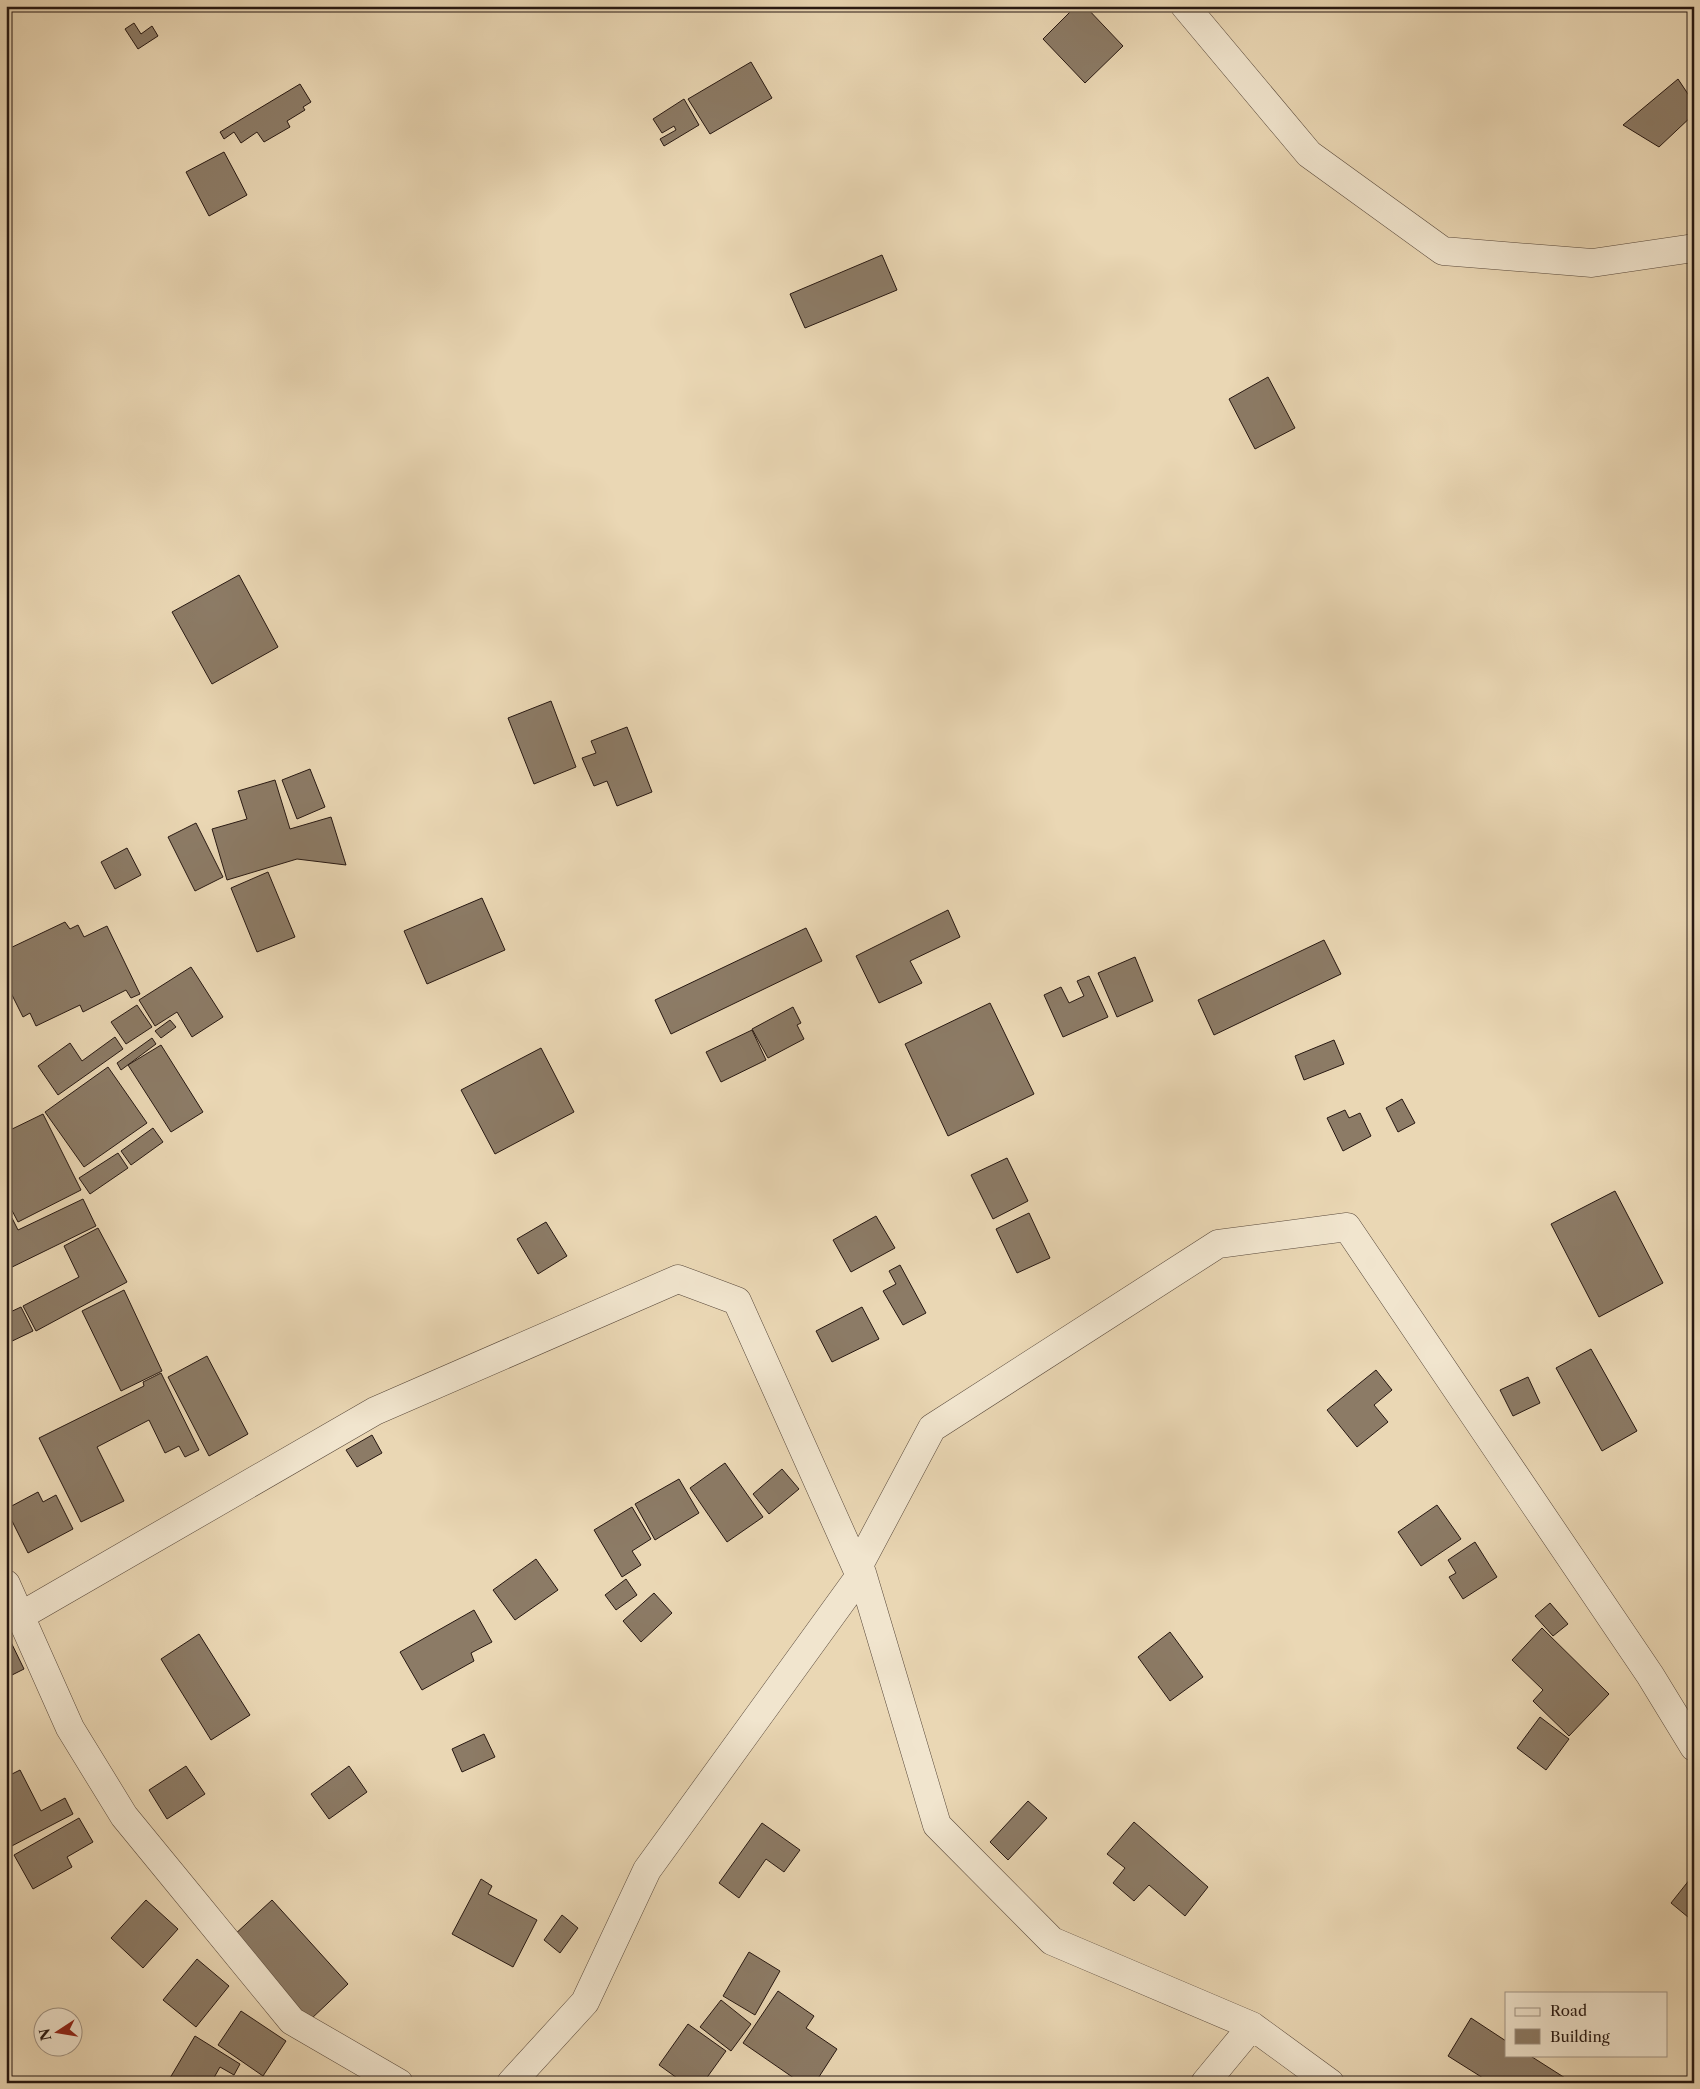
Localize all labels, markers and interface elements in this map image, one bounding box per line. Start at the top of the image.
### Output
legend [1505,1992,1668,2056]
text: Road [1550,2001,1587,2020]
north arrow [32,2006,82,2056]
text: N [35,2027,55,2043]
text: Building [1550,2027,1610,2046]

